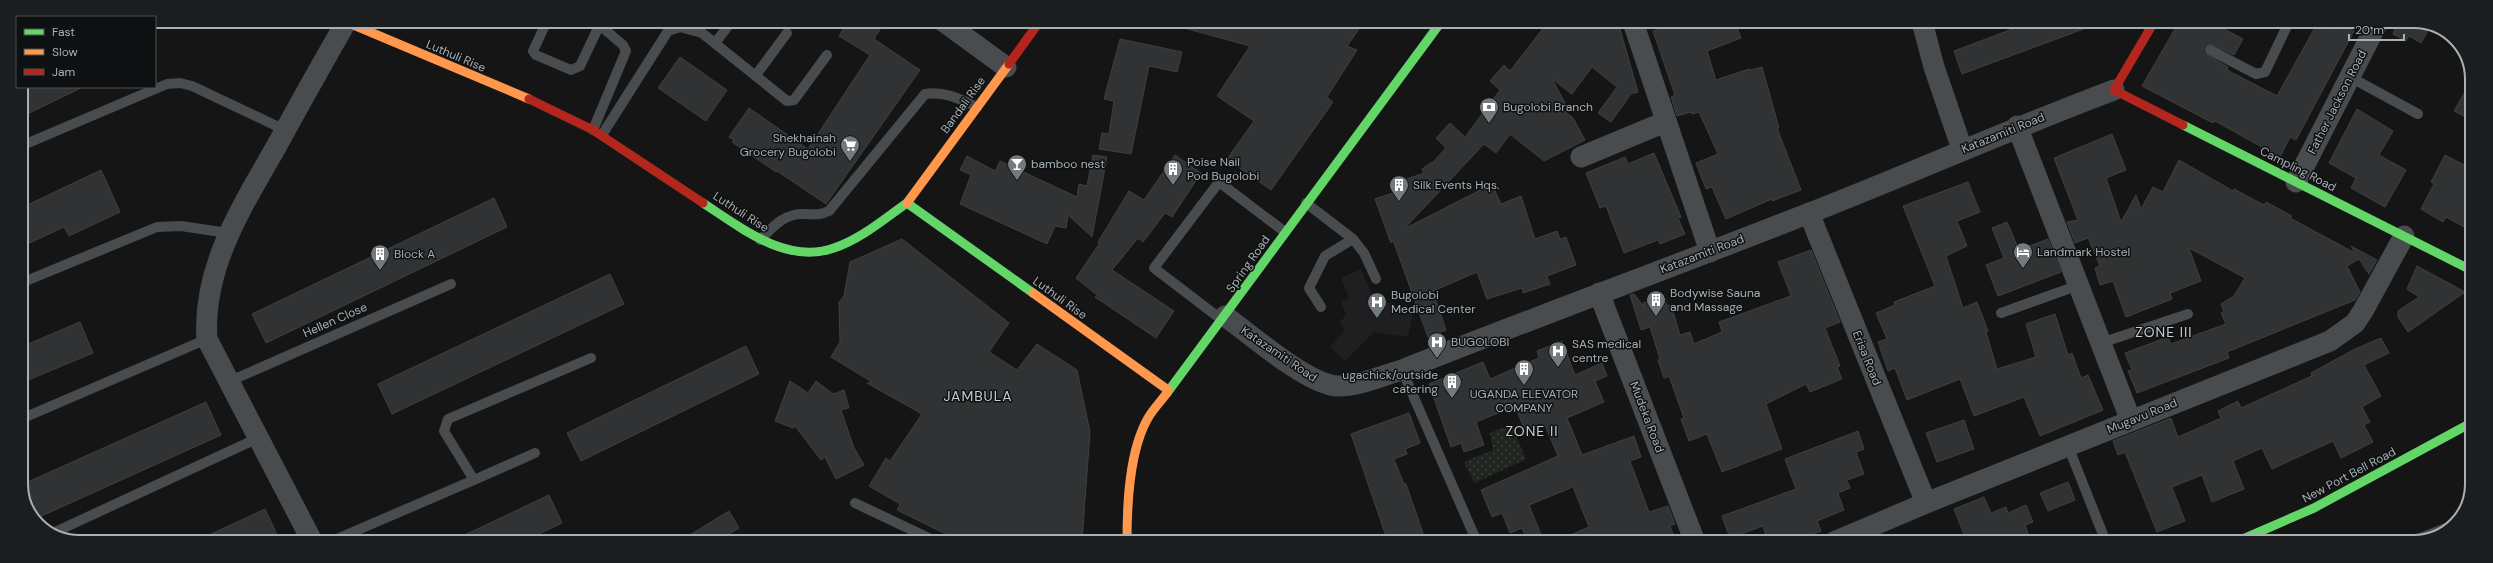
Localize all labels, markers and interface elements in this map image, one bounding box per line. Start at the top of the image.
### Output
legend [16,16,156,88]
scale bar [2349,16,2404,42]
text: 20 m [2355,22,2384,38]
text: Fast [52,24,75,40]
street label: Luthuli Rise [424,36,488,76]
text: Slow [52,44,78,60]
street label: Father Jackson Road [2304,47,2370,157]
text: Jam [52,64,75,80]
street label: Bandali Rise [937,73,989,137]
bank icon: Bugolobi Branch [1478,96,1500,124]
place label: Bugolobi Branch [1503,99,1593,115]
street label: Katazamiti Road [1959,109,2047,157]
place label: Shekhainah Grocery Bugolobi [740,130,836,160]
supermarket icon: Shekhainah Grocery Bugolobi [839,134,861,162]
street label: Campling Road [2257,143,2339,195]
bar icon: bamboo nest [1006,153,1028,181]
place label: Poise Nail Pod Bugolobi [1187,154,1259,184]
place label: bamboo nest [1031,156,1105,172]
building icon: Poise Nail Pod Bugolobi [1162,158,1184,186]
building icon: Silk Events Hqs. [1388,174,1410,202]
place label: Silk Events Hqs. [1413,177,1499,193]
street label: Luthuli Rise [710,188,772,236]
street label: Katazamiti Road [1658,231,1746,277]
street label: Spring Road [1222,232,1274,296]
hotel icon: Landmark Hostel [2012,241,2034,269]
building icon: Block A [369,243,391,271]
place label: Landmark Hostel [2037,244,2130,260]
place label: Block A [394,246,435,262]
street label: Luthuli Rise [1030,273,1090,323]
place label: Bodywise Sauna and Massage [1670,285,1760,315]
place label: Bugolobi Medical Center [1391,287,1476,317]
building icon: Bodywise Sauna and Massage [1645,289,1667,317]
hospital icon: Bugolobi Medical Center [1366,291,1388,319]
street label: Hellen Close [300,299,370,341]
street label: Katazamiti Road [1238,323,1320,385]
district label: ZONE III [2135,323,2193,341]
street label: Erisa Road [1849,328,1885,388]
hospital icon: BUGOLOBI [1426,331,1448,359]
place label: BUGOLOBI [1451,334,1509,350]
place label: SAS medical centre [1572,336,1641,366]
hospital icon: SAS medical centre [1547,340,1569,368]
building icon: UGANDA ELEVATOR COMPANY [1513,358,1535,386]
place label: ugachick/outside catering [1342,367,1438,397]
building icon: ugachick/outside catering [1441,371,1463,399]
street label: Mudeka Road [1626,379,1668,455]
place label: UGANDA ELEVATOR COMPANY [1470,386,1578,416]
district label: JAMBULA [944,387,1012,405]
street label: Mugavu Road [2105,395,2179,437]
district label: ZONE II [1506,422,1559,440]
street label: New Port Bell Road [2299,444,2399,506]

